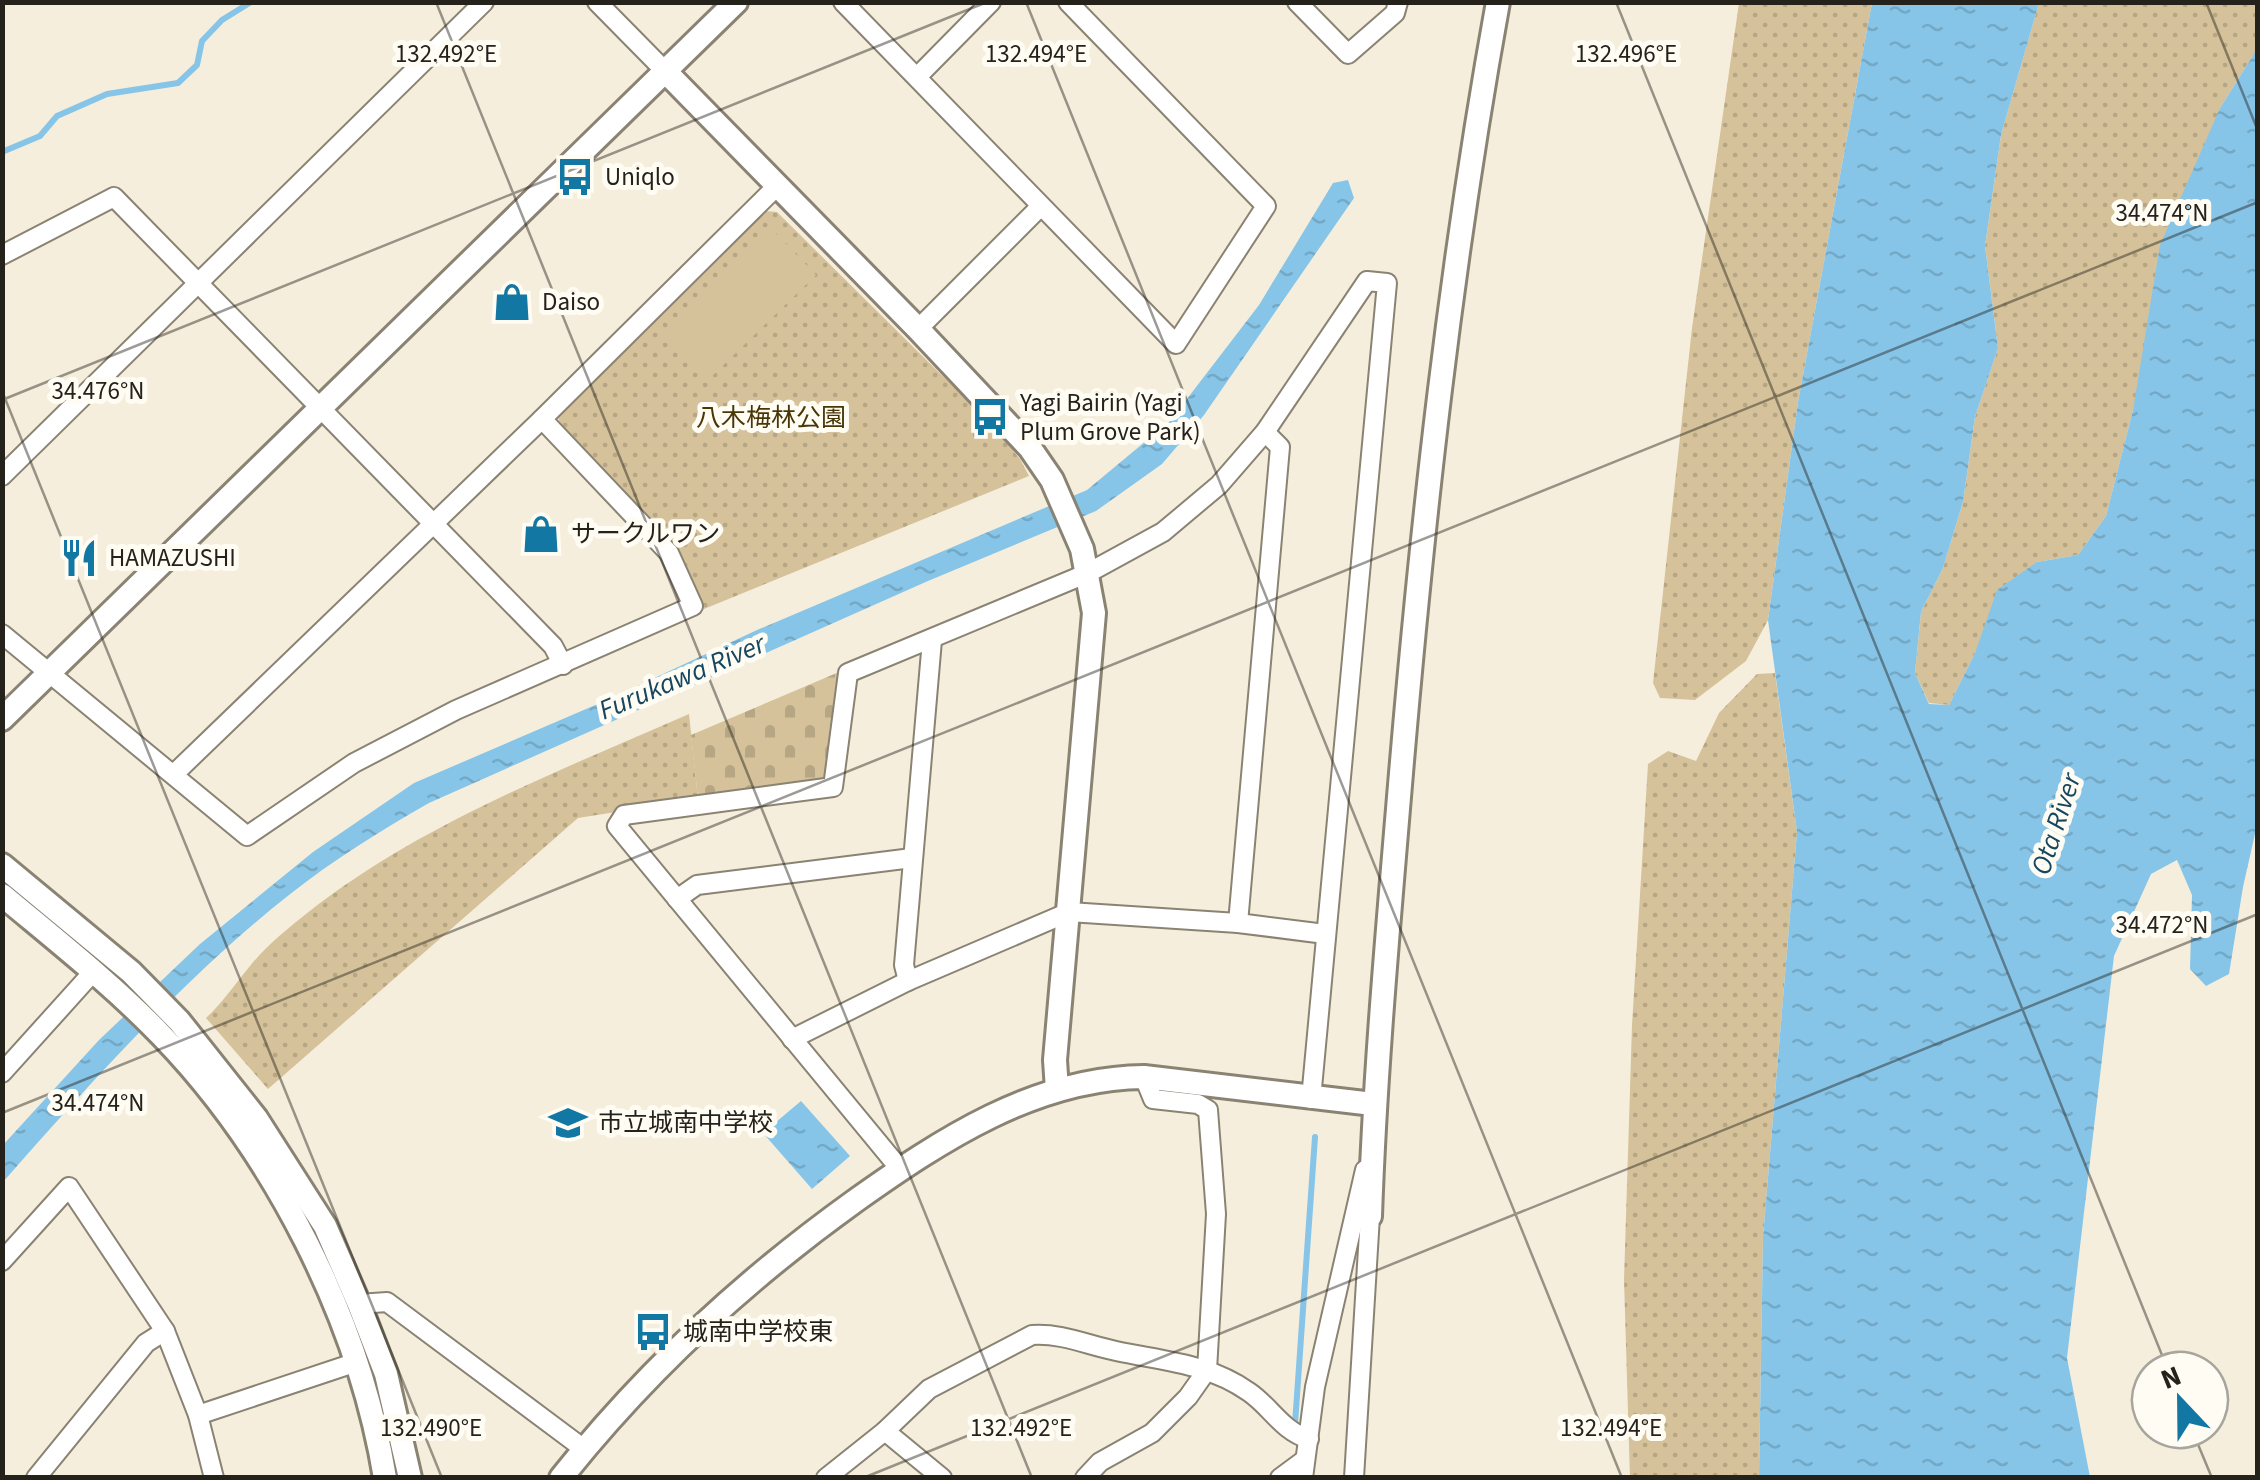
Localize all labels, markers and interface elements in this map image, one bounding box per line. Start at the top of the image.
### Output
text: 132.492°E [395,36,497,72]
text: 132.494°E [985,36,1087,72]
text: 132.496°E [1575,36,1677,72]
bus stop icon: Uniqlo [554,156,596,198]
place label: Uniqlo [605,159,675,195]
text: 34.474°N [2116,195,2208,231]
shop icon: Daiso [491,281,533,323]
place label: Daiso [542,284,600,320]
text: 34.476°N [52,373,144,409]
place label: Yagi Bairin (Yagi Plum Grove Park) [1019,385,1200,450]
bus stop icon: Yagi Bairin (Yagi Plum Grove Park) [969,396,1011,438]
park label: 八木梅林公園 [696,400,846,436]
shop icon: サークルワン [520,513,562,555]
place label: サークルワン [571,516,720,552]
restaurant icon: HAMAZUSHI [58,537,100,579]
place label: HAMAZUSHI [109,540,236,576]
water label: Furukawa River [593,623,773,730]
water label: Ota River [2021,767,2092,880]
text: 34.472°N [2116,907,2208,943]
text: 34.474°N [52,1085,144,1121]
school or university icon: 市立城南中学校 [547,1102,589,1144]
place label: 市立城南中学校 [598,1105,773,1141]
bus stop icon: 城南中学校東 [632,1311,674,1353]
place label: 城南中学校東 [683,1314,833,1350]
north arrow [2130,1350,2230,1450]
text: N [2155,1356,2187,1400]
text: 132.490°E [380,1410,482,1446]
text: 132.492°E [970,1410,1072,1446]
text: 132.494°E [1560,1410,1662,1446]

